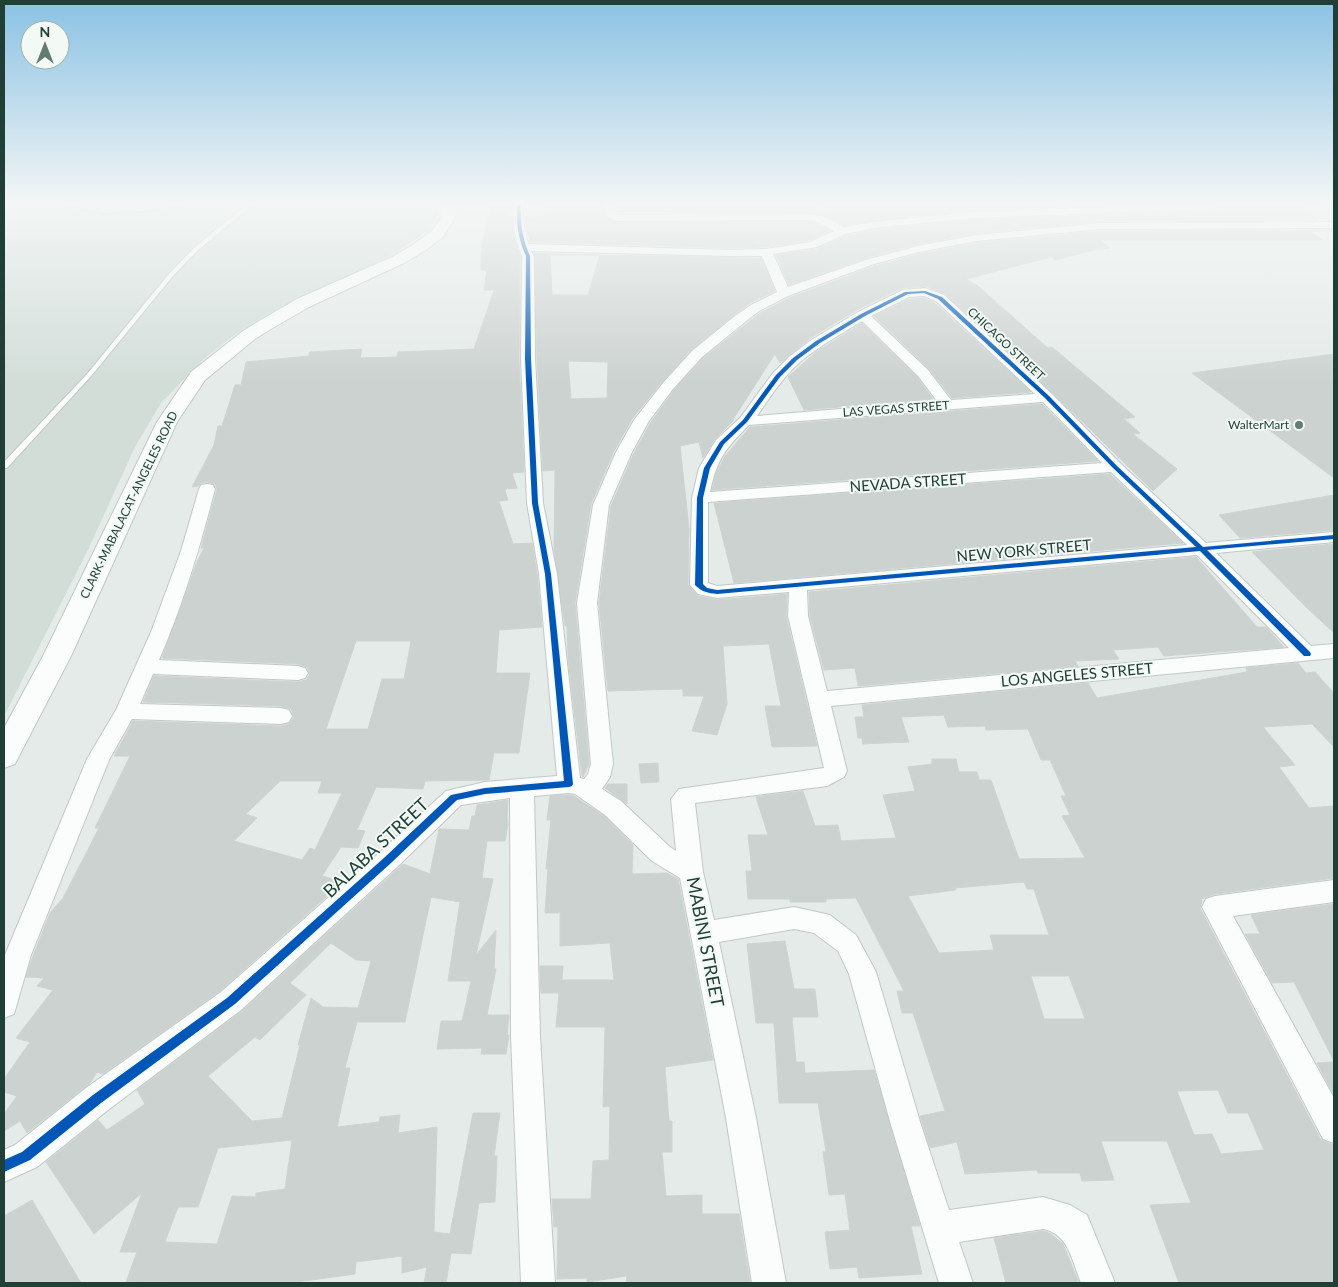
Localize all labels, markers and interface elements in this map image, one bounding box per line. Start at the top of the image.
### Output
north arrow [20,20,70,70]
text: N [40,23,50,40]
street label: CHICAGO STREET [965,304,1048,383]
street label: LAS VEGAS STREET [842,397,950,420]
street label: CLARK-MABALACAT-ANGELES ROAD [76,409,181,601]
place label: WalterMart [1228,417,1290,432]
marker: WalterMart [1293,419,1305,431]
street label: NEVADA STREET [849,469,967,495]
street label: NEW YORK STREET [956,535,1092,565]
street label: LOS ANGELES STREET [1000,658,1154,690]
street label: BALABA STREET [318,793,433,902]
street label: MABINI STREET [683,875,729,1009]

